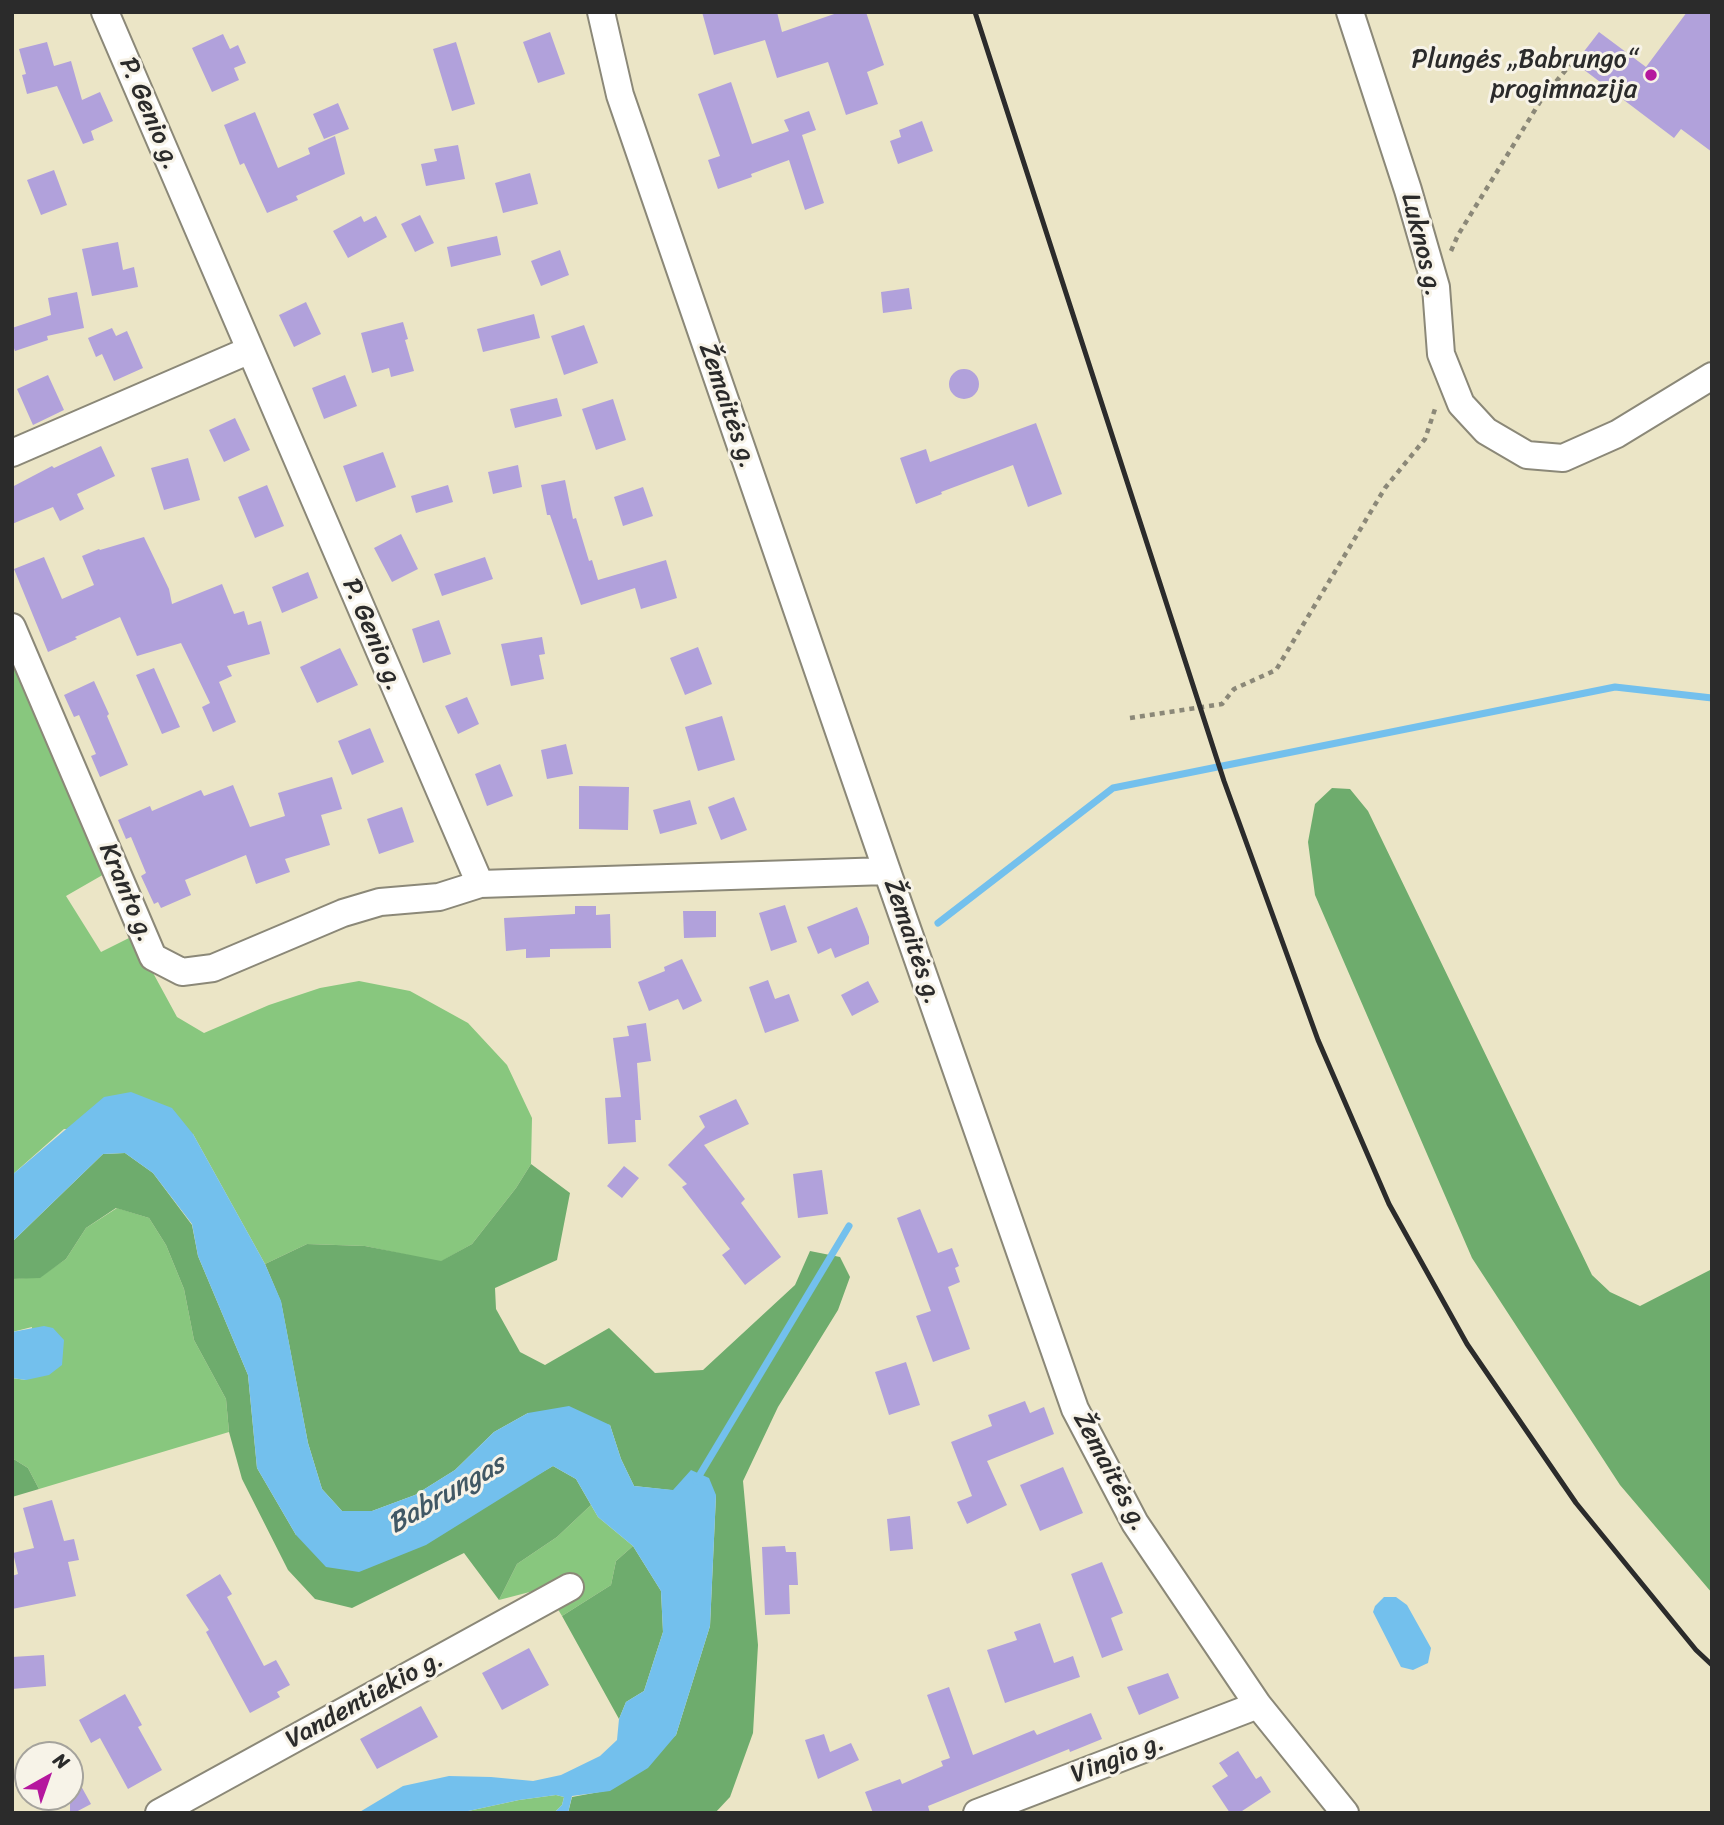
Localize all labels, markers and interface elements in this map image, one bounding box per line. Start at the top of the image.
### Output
place label: Plungės „Babrungo“ progimnazija [1412,44,1637,106]
street label: P. Genio g. [111,53,187,175]
marker: Plungės „Babrungo“ progimnazija [1643,67,1659,83]
street label: Luknos g. [1393,190,1449,300]
street label: Žemaitės g. [691,339,763,473]
street label: P. Genio g. [334,574,410,696]
street label: Kranto g. [91,839,161,947]
street label: Žemaitės g. [876,875,948,1009]
street label: Žemaitės g. [1066,1407,1154,1537]
water label: Babrungas [382,1448,512,1542]
street label: Vandentiekio g. [281,1644,449,1756]
street label: Vingio g. [1067,1727,1169,1791]
north arrow [14,1741,84,1811]
text: N [46,1744,77,1778]

